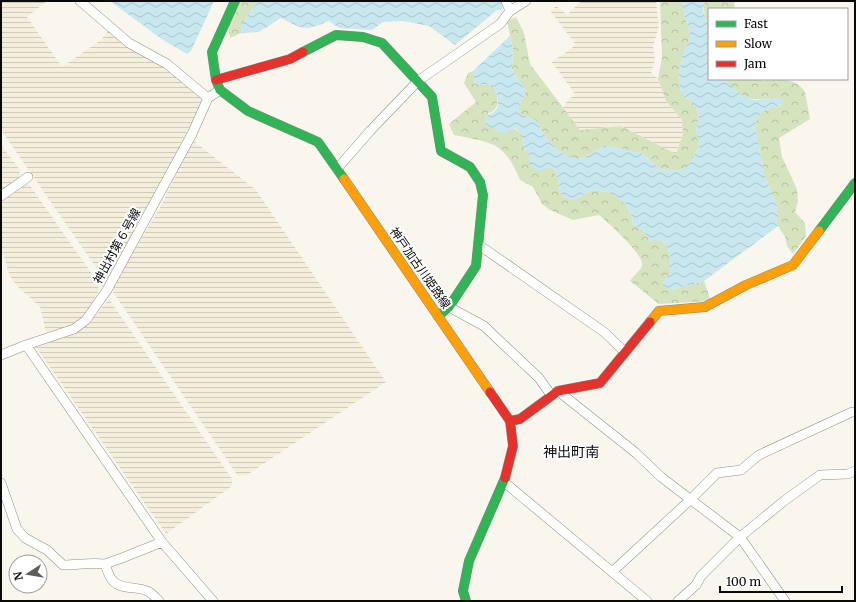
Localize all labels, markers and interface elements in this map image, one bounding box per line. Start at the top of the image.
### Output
legend [708,8,848,80]
text: Fast [744,16,768,31]
text: Slow [744,36,773,51]
text: Jam [743,56,767,71]
street label: 神出村第６号線 [90,205,143,286]
street label: 神戸加古川姫路線 [387,224,454,311]
district label: 神出町南 [543,443,599,461]
north arrow [8,554,48,594]
scale bar [720,568,842,594]
text: N [10,570,26,582]
text: 100 m [726,574,761,589]

